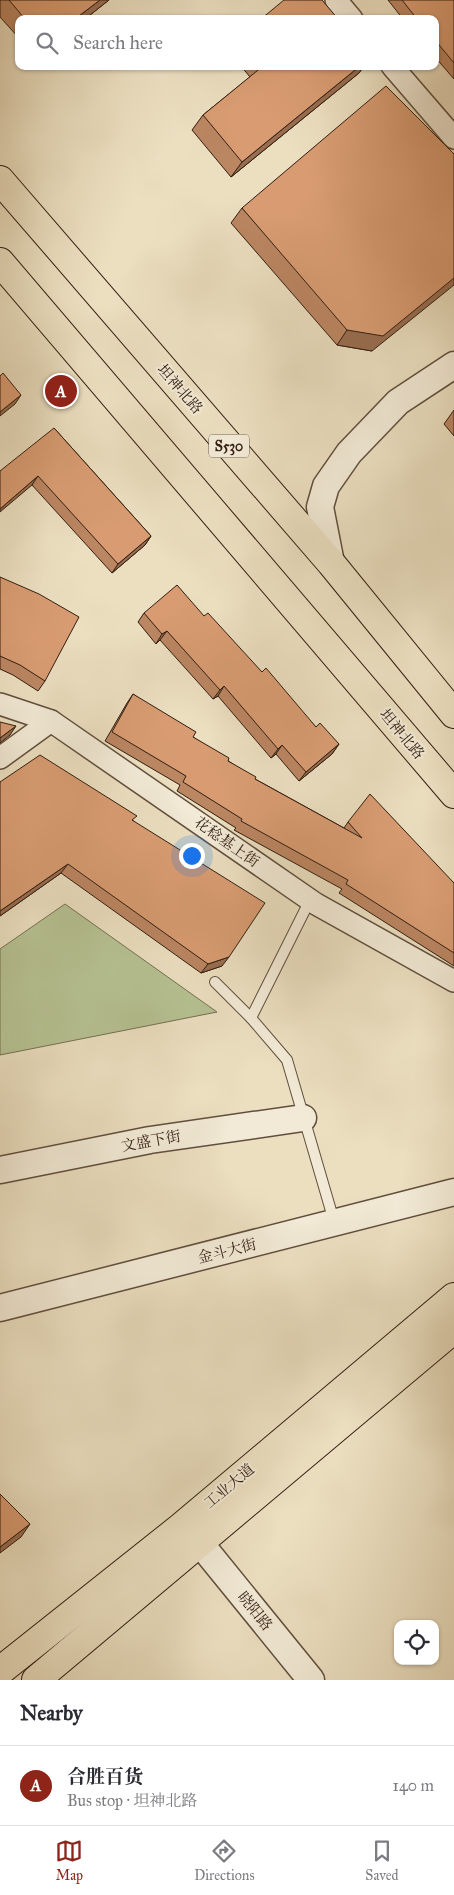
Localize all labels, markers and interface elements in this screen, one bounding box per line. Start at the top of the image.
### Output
search box [15,15,439,70]
icon: search [33,29,61,57]
text: Search here [73,31,163,54]
street label: 坦神北路 [154,360,206,418]
pin: A [45,372,77,410]
road number: S530 [209,434,249,458]
street label: 坦神北路 [376,705,428,763]
street label: 花稔基上街 [191,813,263,871]
your location [179,843,205,869]
street label: 文盛下街 [120,1127,182,1155]
street label: 金斗大街 [196,1235,258,1267]
street label: 工业大道 [200,1460,258,1512]
street label: 晓阳路 [234,1588,276,1634]
map controls [394,1620,439,1665]
button: locate [394,1620,439,1665]
text: Nearby [20,1700,83,1726]
text: 合胜百货 [67,1765,143,1788]
text: A [31,1776,41,1795]
text: 140 m [393,1776,434,1795]
text: Bus stop · 坦神北路 [67,1791,197,1810]
tab: Map [55,1837,83,1884]
tab: Directions [194,1837,255,1884]
tab: Saved [365,1837,399,1884]

